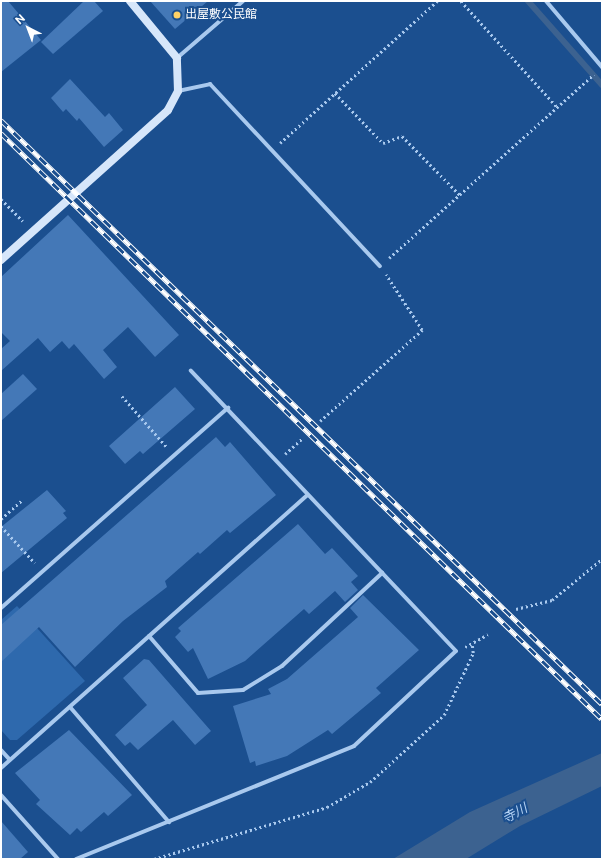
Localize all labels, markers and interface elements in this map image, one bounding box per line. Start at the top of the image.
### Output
north arrow [8,8,48,48]
place label: 出屋敷公民館 [185,8,257,22]
marker: 出屋敷公民館 [172,10,182,20]
text: N [13,12,27,26]
water label: 寺川 [500,801,530,827]

